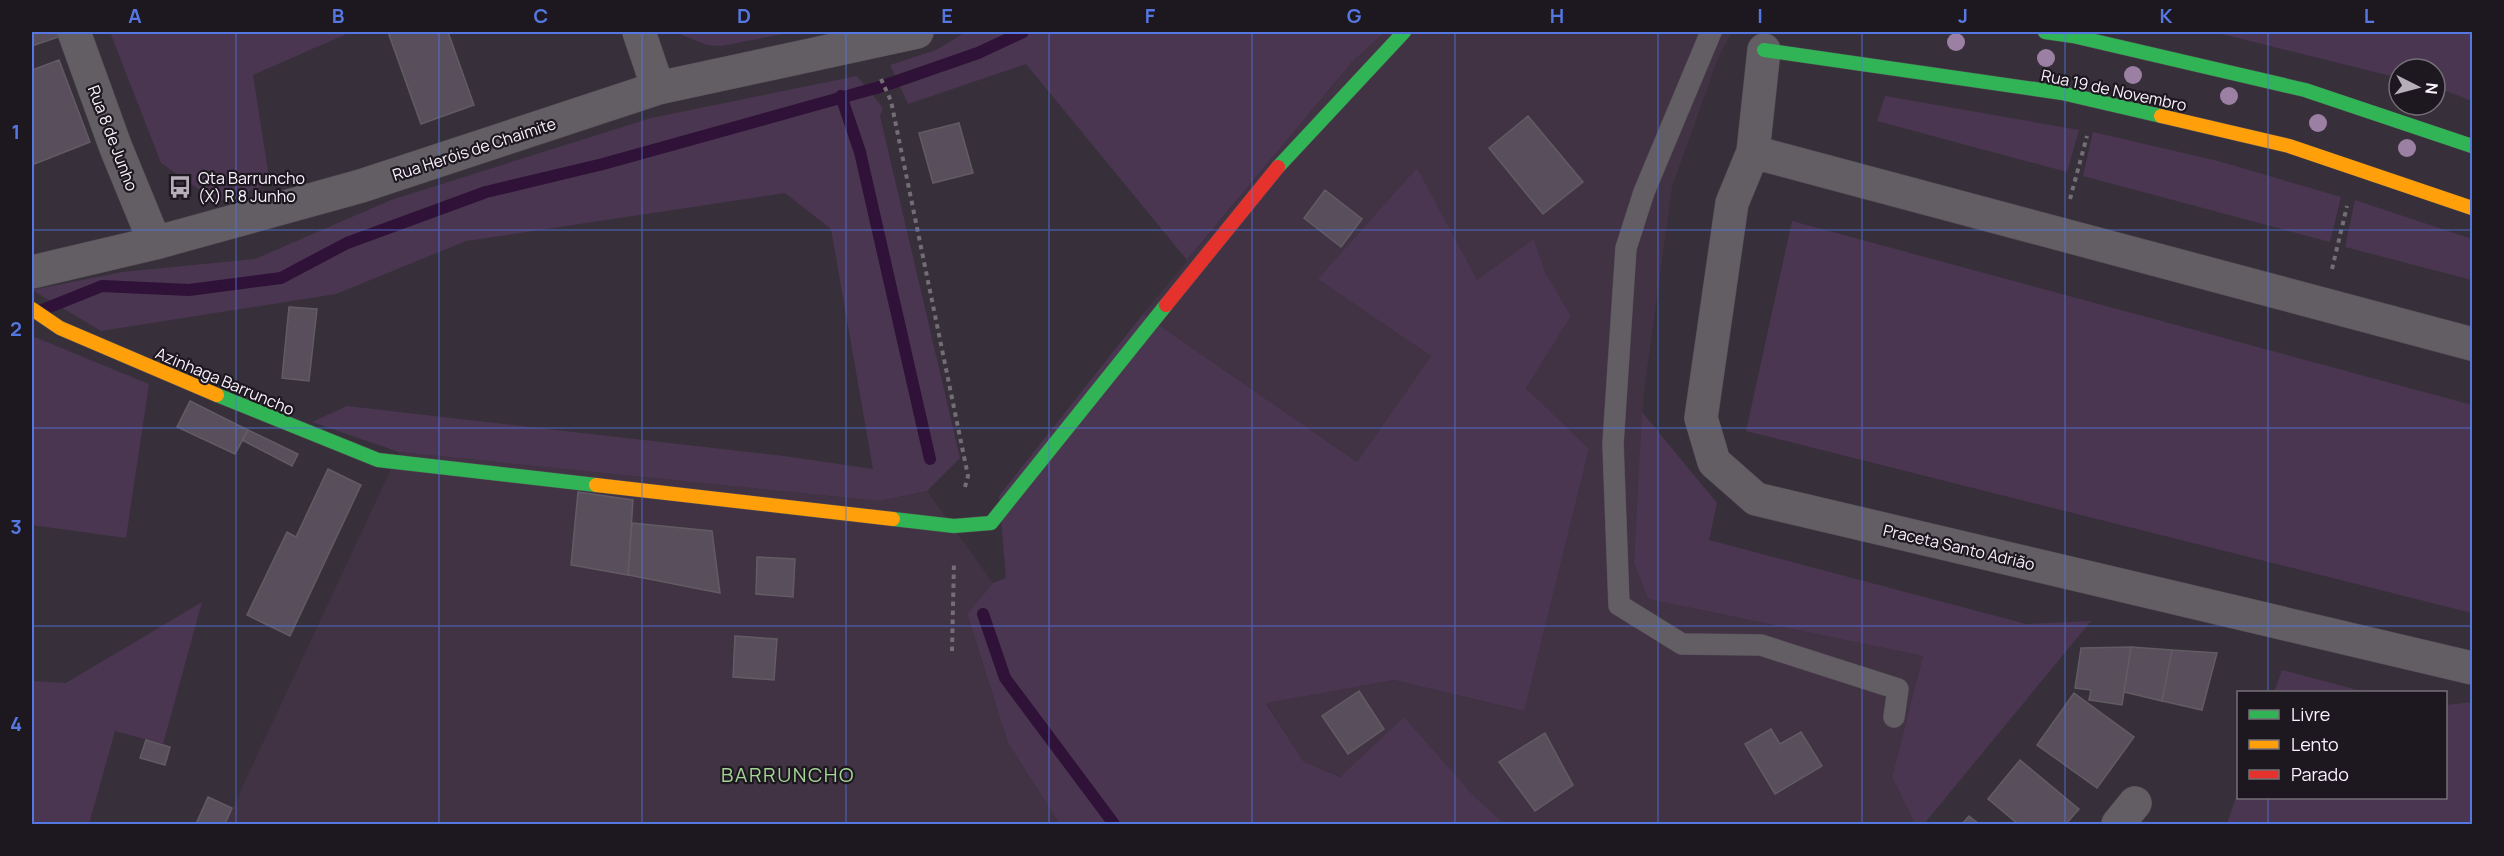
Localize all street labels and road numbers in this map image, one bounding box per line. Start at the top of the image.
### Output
street label: Rua 19 de Novembro [2039,64,2189,116]
street label: Rua 8 de Junho [83,82,143,194]
street label: Rua Heróis de Chaimite [389,112,559,186]
street label: Azinhaga Barruncho [152,342,298,420]
street label: Praceta Santo Adrião [1881,519,2037,575]

